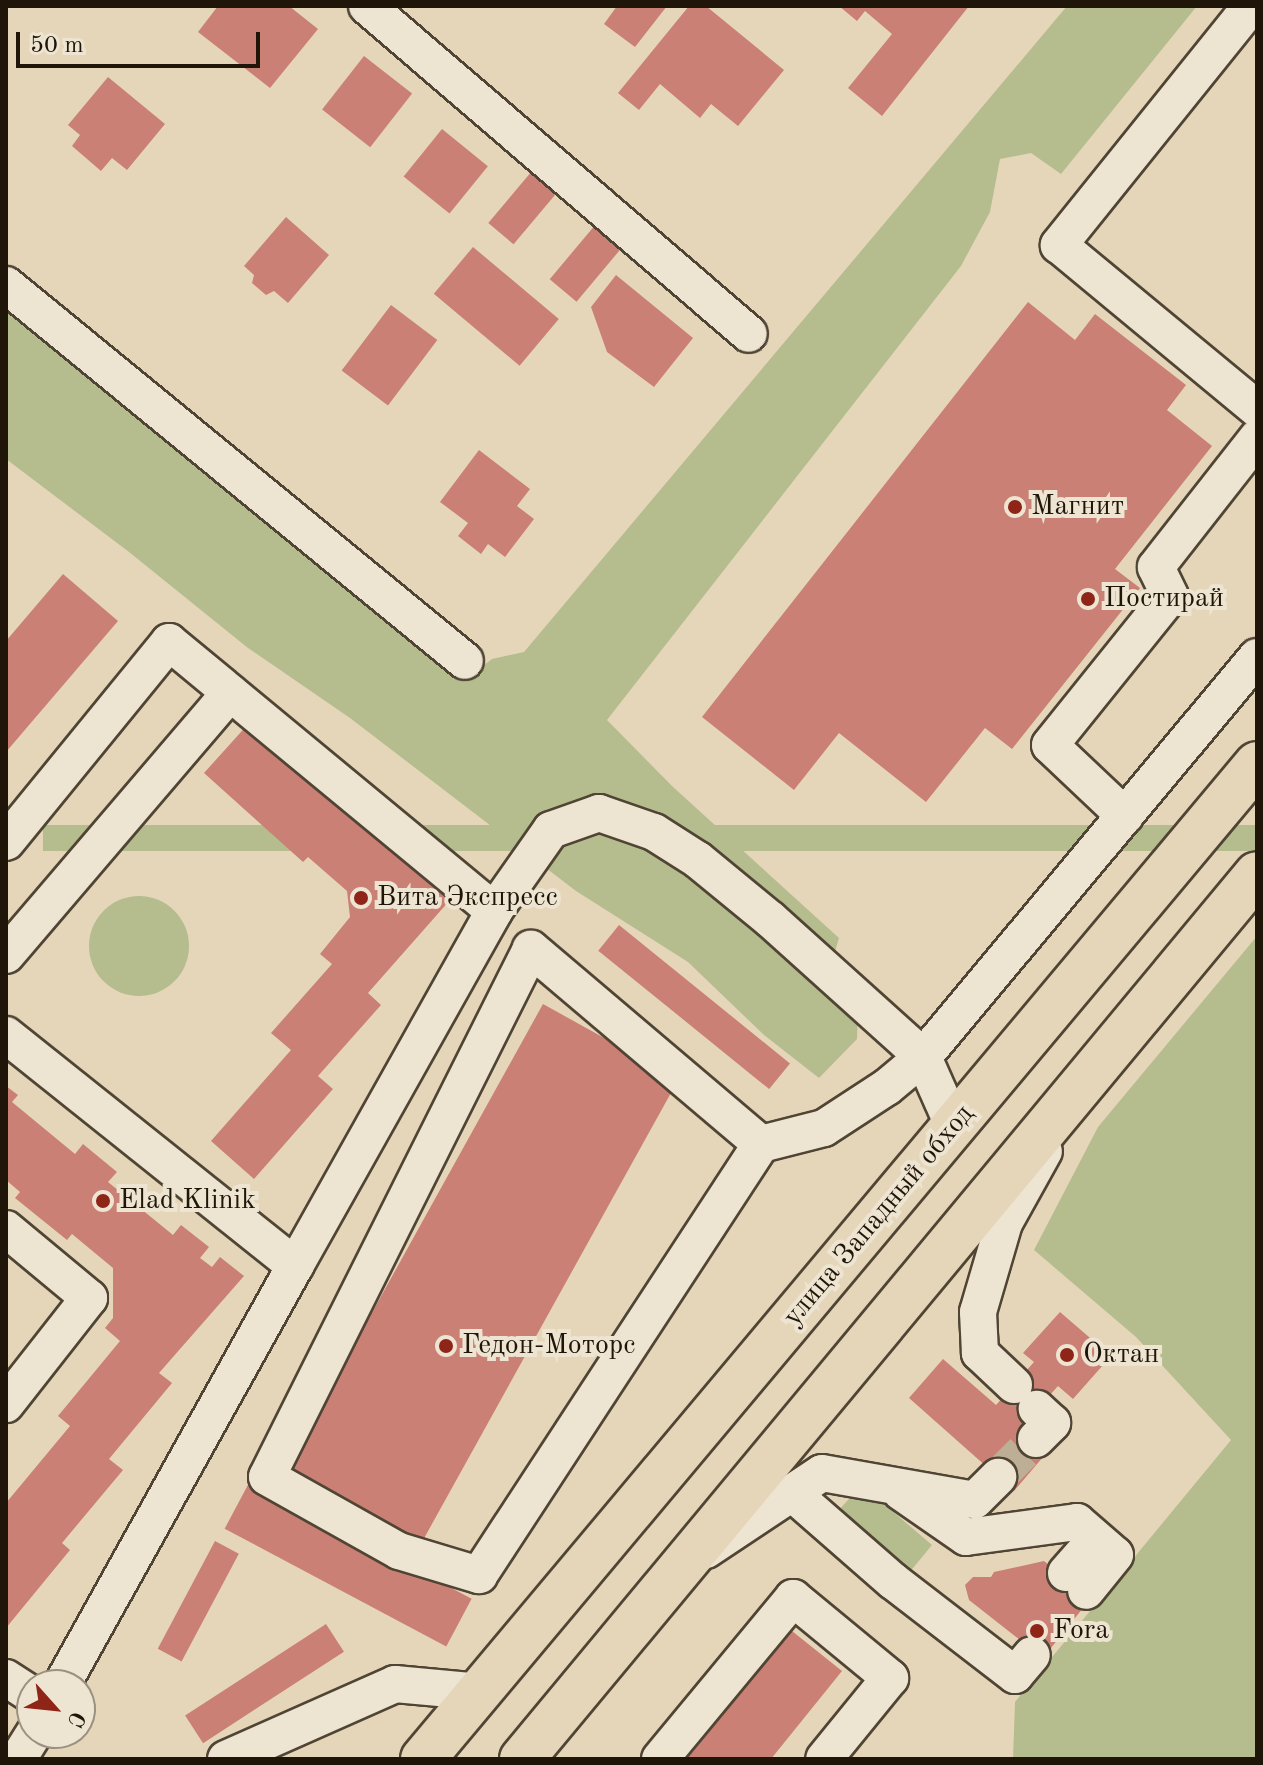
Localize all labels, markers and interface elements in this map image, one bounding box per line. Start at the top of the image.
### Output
scale bar [20,16,264,66]
text: 50 m [30,34,84,58]
place label: Магнит [1031,490,1124,524]
marker: Магнит [1006,498,1024,516]
place label: Постирай [1104,582,1224,616]
marker: Постирай [1079,590,1097,608]
place label: Вита Экспресс [377,881,558,915]
marker: Вита Экспресс [352,889,370,907]
street label: улица Западный обход [777,1098,981,1334]
place label: Elad Klinik [119,1184,256,1218]
marker: Elad Klinik [94,1192,112,1210]
place label: Гедон-Моторс [462,1329,636,1363]
marker: Гедон-Моторс [437,1337,455,1355]
place label: Октан [1083,1338,1159,1372]
marker: Октан [1058,1346,1076,1364]
place label: Fora [1053,1614,1109,1648]
marker: Fora [1028,1622,1046,1640]
north arrow [16,1669,96,1749]
text: С [63,1708,89,1730]

